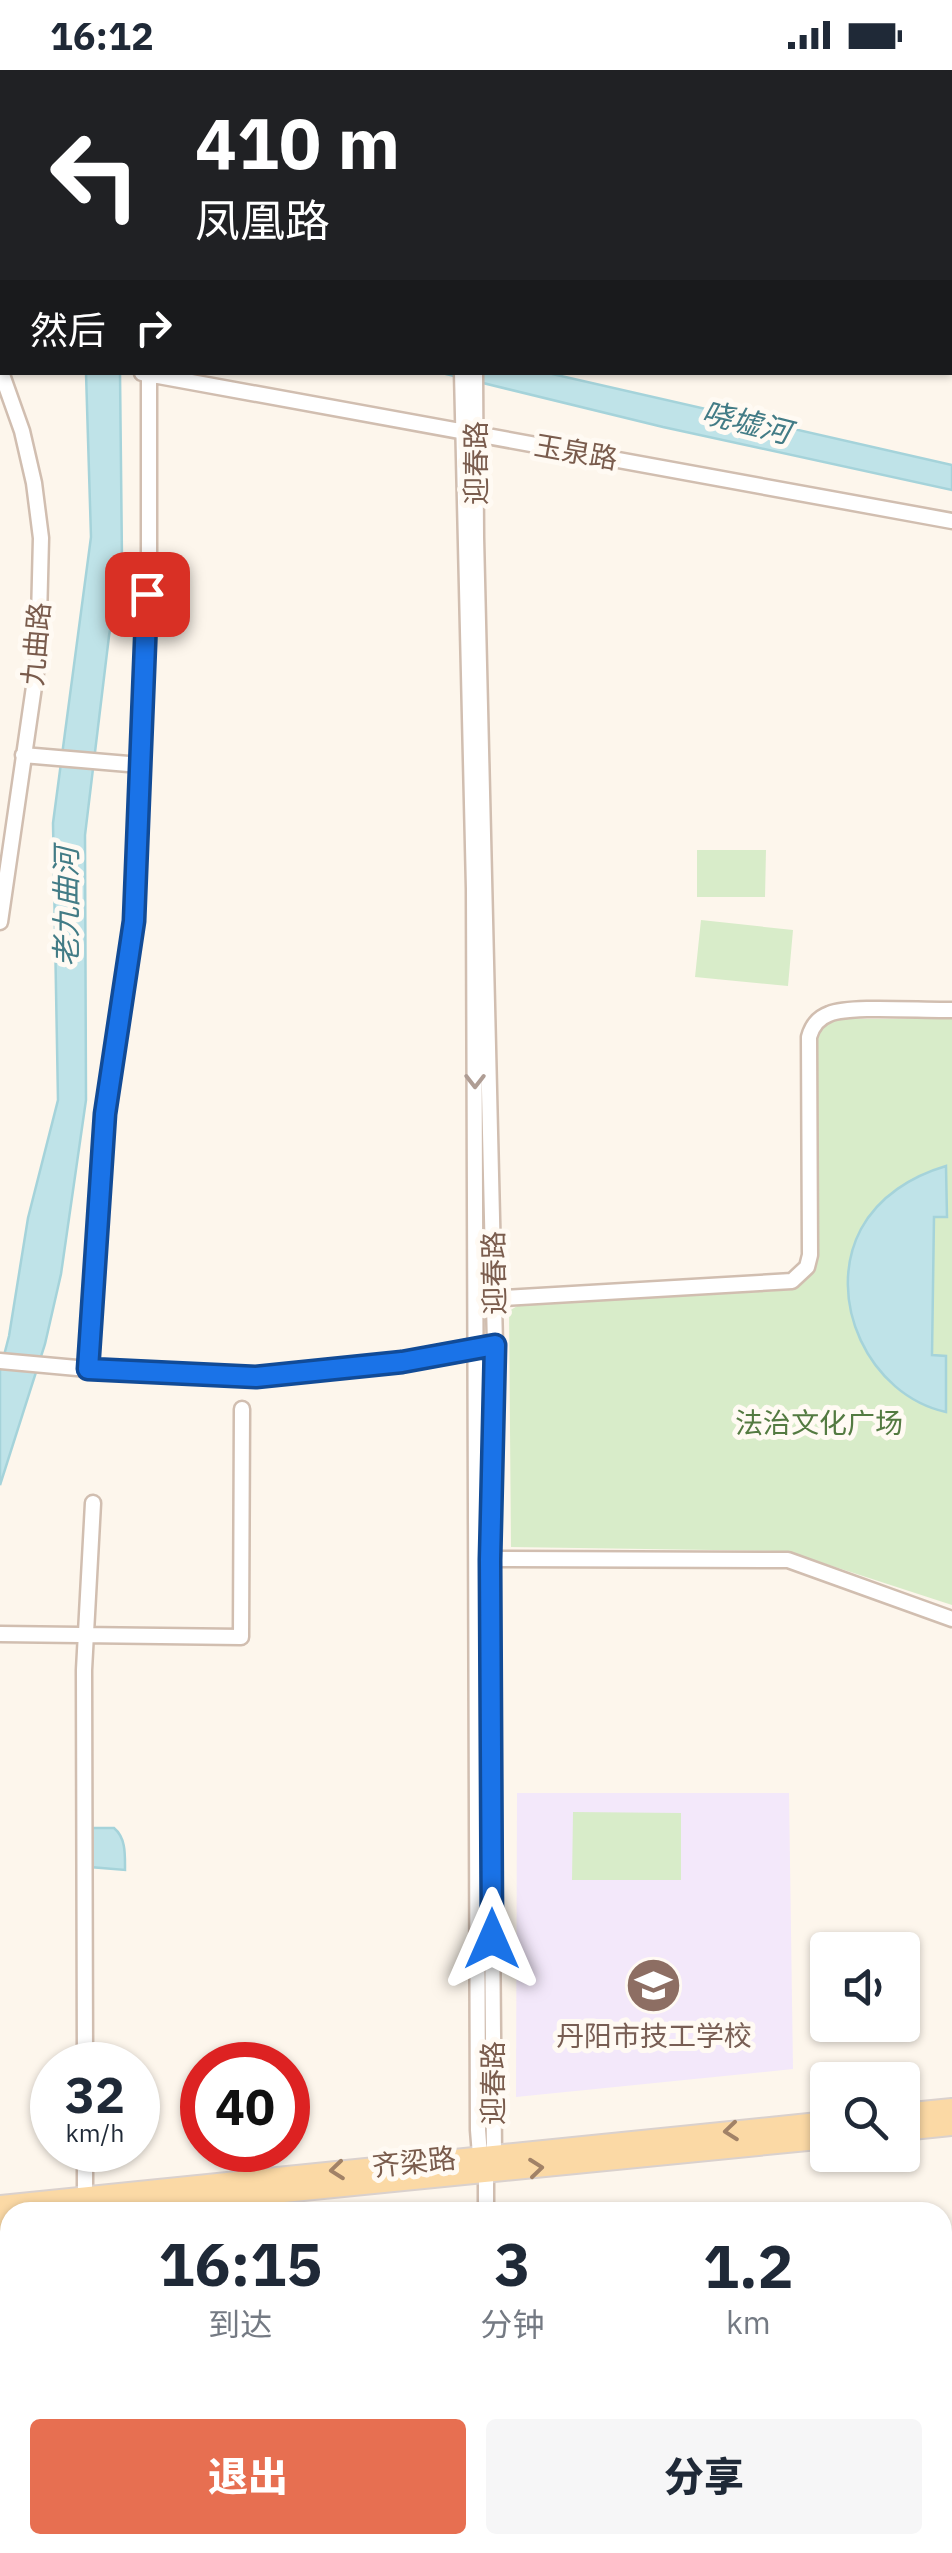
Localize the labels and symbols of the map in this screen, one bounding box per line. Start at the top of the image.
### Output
water label: 哓墟河 [698,392,800,453]
street label: 迎春路 [457,421,494,505]
street label: 玉泉路 [532,426,621,477]
pin [105,552,190,637]
street label: 九曲路 [13,600,58,687]
water label: 老九曲河 [46,842,85,967]
one-way arrow [464,1074,486,1089]
street label: 迎春路 [474,1231,513,1315]
park label: 法治文化广场 [735,1404,903,1441]
position arrow [440,1887,544,1991]
school or university icon: 丹阳市技工学校 [624,1955,684,2015]
place label: 丹阳市技工学校 [556,2017,752,2054]
street label: 迎春路 [474,2041,511,2125]
speed limit sign: 40 [180,2042,310,2172]
one-way arrow [722,2120,738,2142]
street label: 齐梁路 [370,2139,458,2184]
one-way arrow [528,2157,544,2179]
one-way arrow [329,2159,345,2180]

